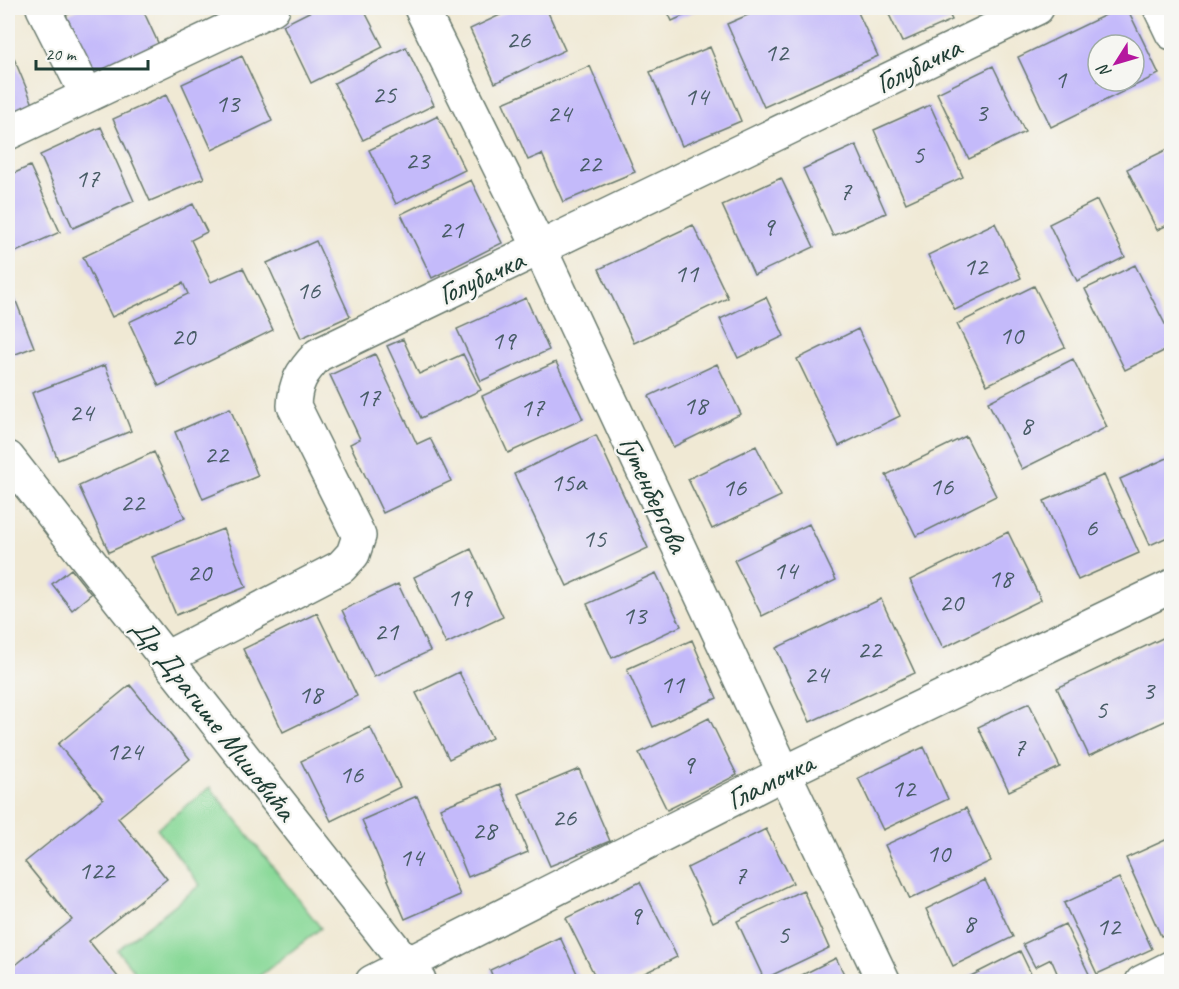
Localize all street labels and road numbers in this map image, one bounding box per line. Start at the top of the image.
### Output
street label: Голубачка [869,27,969,102]
street label: Голубачка [432,240,532,313]
street label: Гутенбергова [610,430,698,560]
street label: Др Драгише Мишовића [123,610,306,830]
street label: Гламочка [720,742,823,818]

